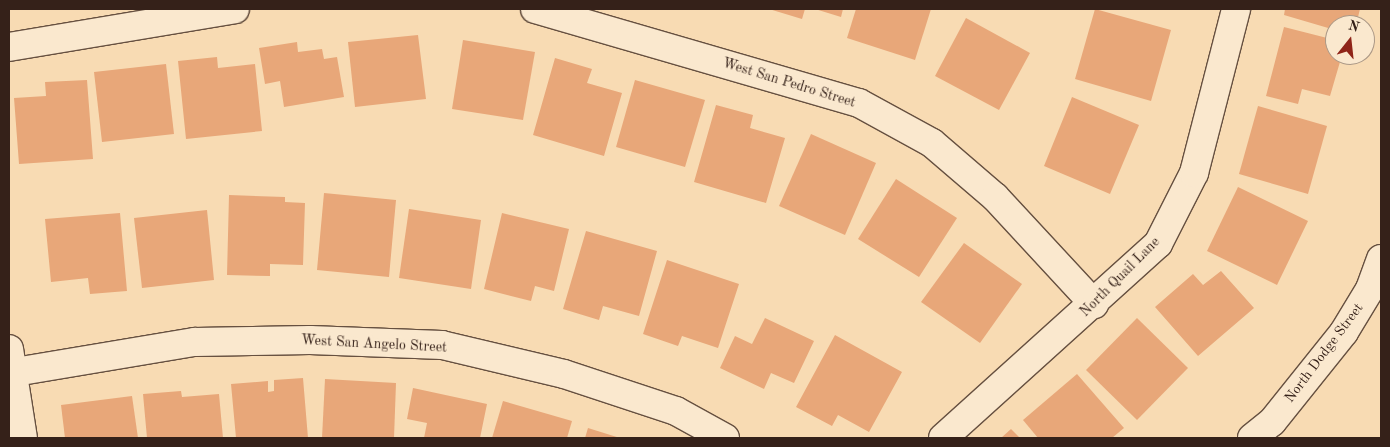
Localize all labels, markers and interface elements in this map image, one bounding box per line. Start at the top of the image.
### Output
north arrow [1325,15,1375,65]
text: N [1347,18,1361,35]
street label: West San Pedro Street [720,55,858,111]
street label: North Quail Lane [1077,234,1163,320]
street label: North Dodge Street [1281,300,1367,406]
street label: West San Angelo Street [301,332,447,356]

